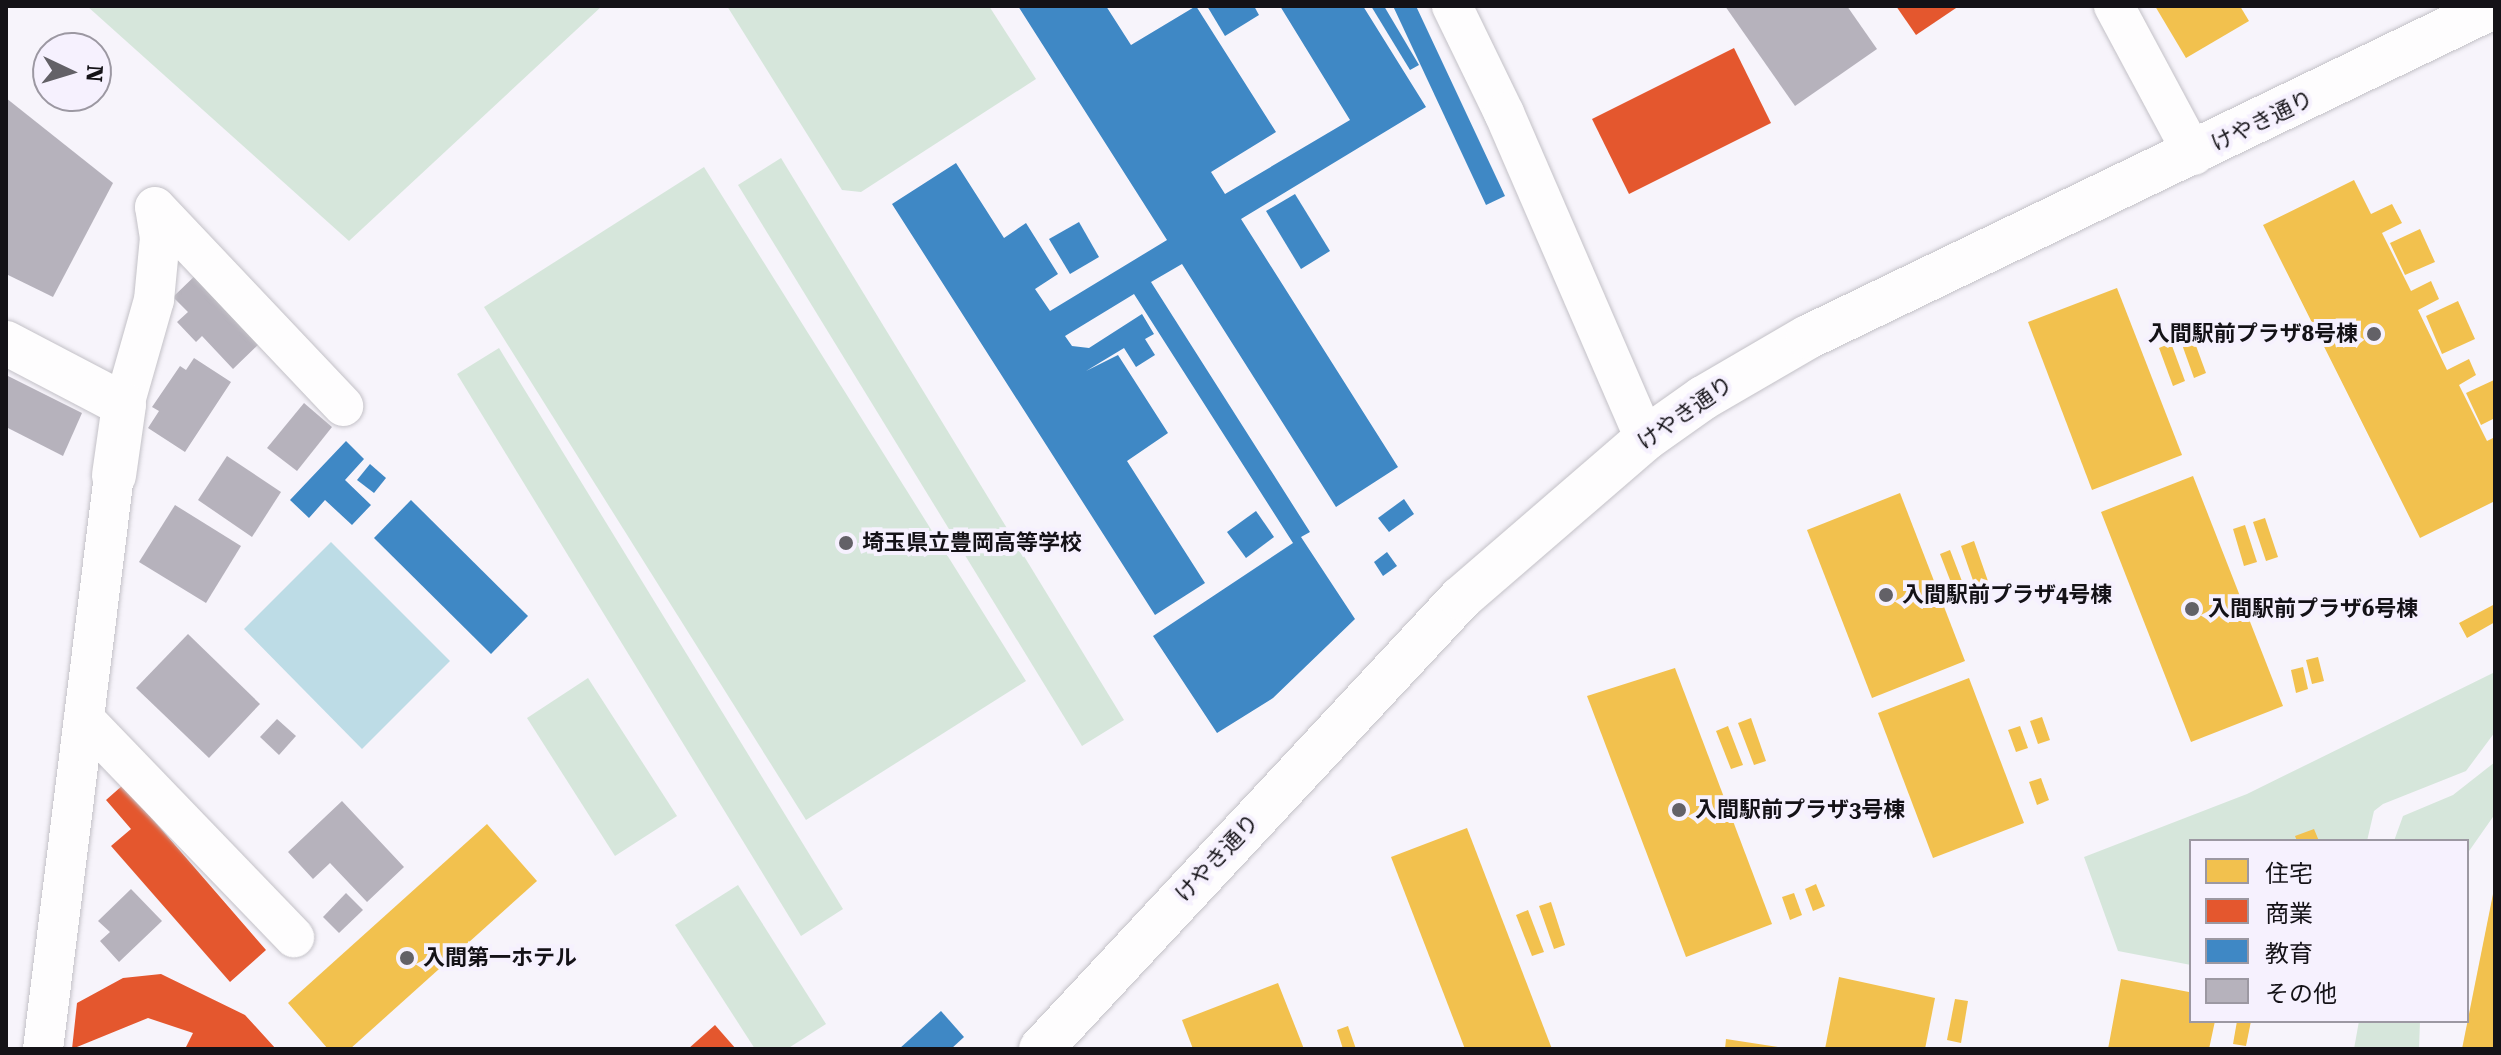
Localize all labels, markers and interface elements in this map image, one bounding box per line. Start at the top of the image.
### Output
north arrow [32,32,112,112]
text: N [81,64,108,83]
street label: けやき通り [2207,85,2317,157]
place label: 入間駅前プラザ8号棟 [2148,321,2358,347]
marker: 入間駅前プラザ8号棟 [2365,325,2383,343]
street label: けやき通り [1632,371,1738,455]
place label: 埼玉県立豊岡高等学校 [862,530,1082,556]
marker: 埼玉県立豊岡高等学校 [837,534,855,552]
place label: 入間駅前プラザ4号棟 [1902,582,2112,608]
marker: 入間駅前プラザ4号棟 [1877,586,1895,604]
place label: 入間駅前プラザ6号棟 [2208,596,2418,622]
marker: 入間駅前プラザ6号棟 [2183,600,2201,618]
place label: 入間駅前プラザ3号棟 [1695,797,1905,823]
marker: 入間駅前プラザ3号棟 [1670,801,1688,819]
street label: けやき通り [1170,809,1264,907]
legend [2189,839,2469,1023]
text: 住宅 [2265,860,2313,888]
text: 商業 [2265,900,2313,928]
text: 教育 [2265,940,2313,968]
place label: 入間第一ホテル [423,945,577,971]
marker: 入間第一ホテル [398,949,416,967]
text: その他 [2265,980,2337,1008]

